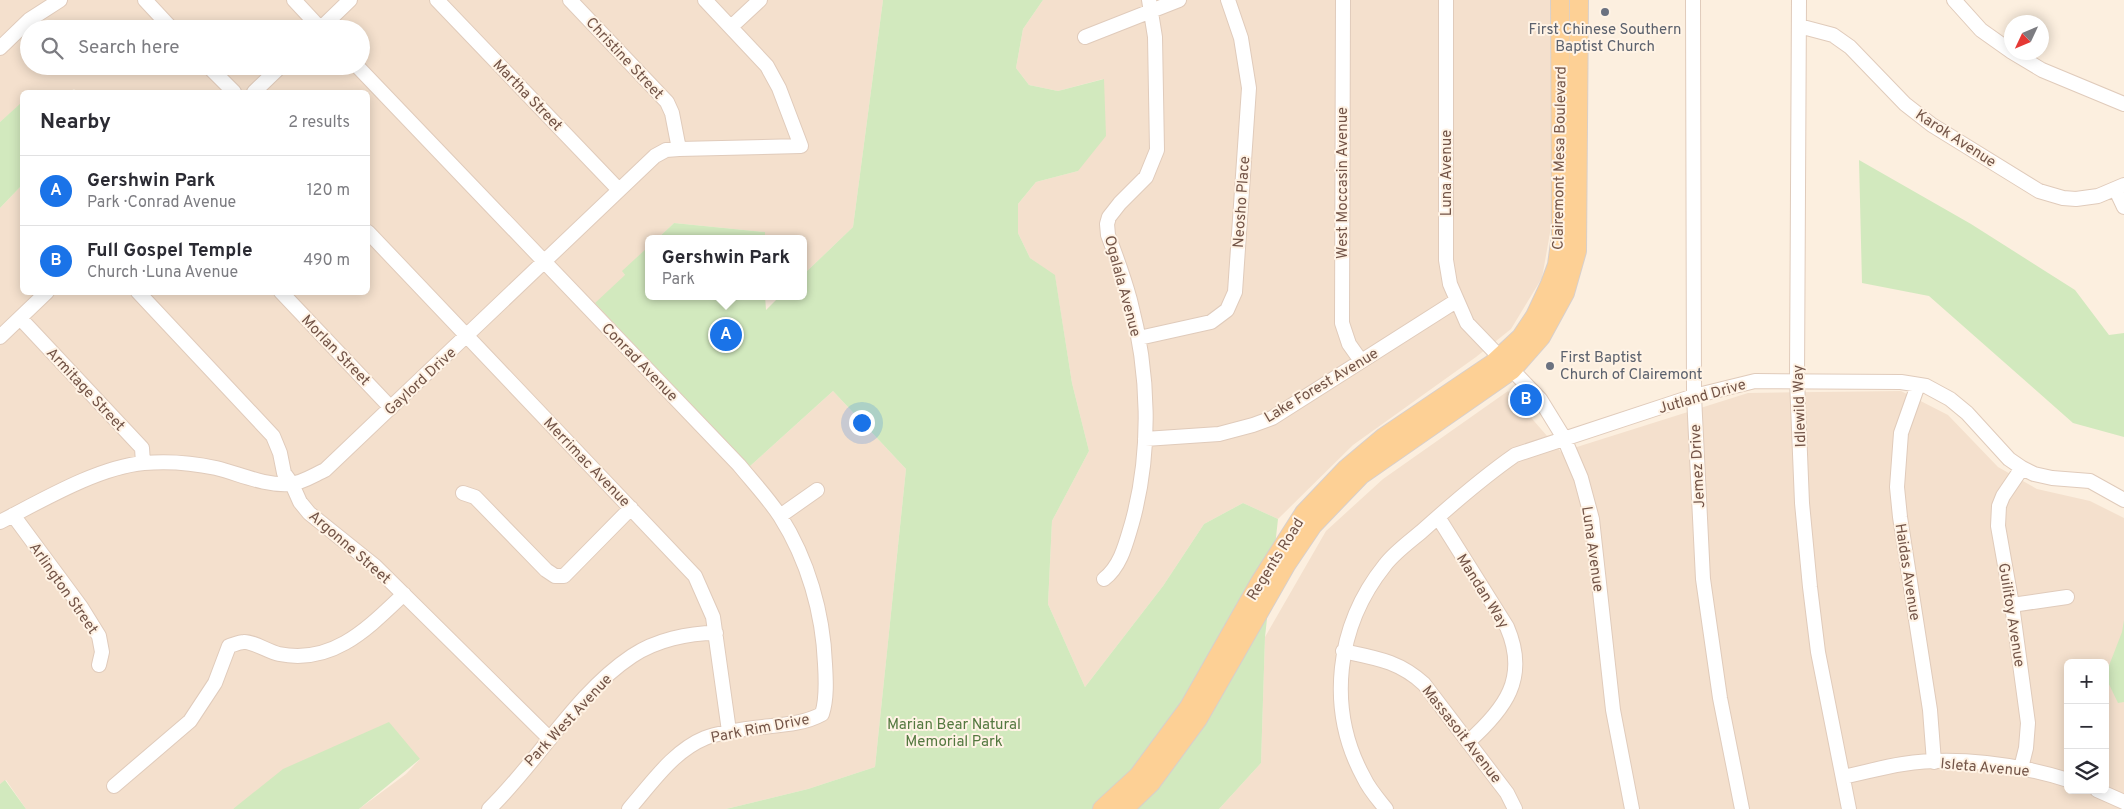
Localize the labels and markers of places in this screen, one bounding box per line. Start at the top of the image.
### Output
marker: First Chinese Southern Baptist Church [1599,6,1611,18]
place label: First Chinese Southern Baptist Church [1528,21,1682,57]
pin: A [710,316,742,354]
place label: First Baptist Church of Clairemont [1560,349,1703,385]
marker: First Baptist Church of Clairemont [1544,360,1556,372]
pin: B [1510,381,1542,419]

